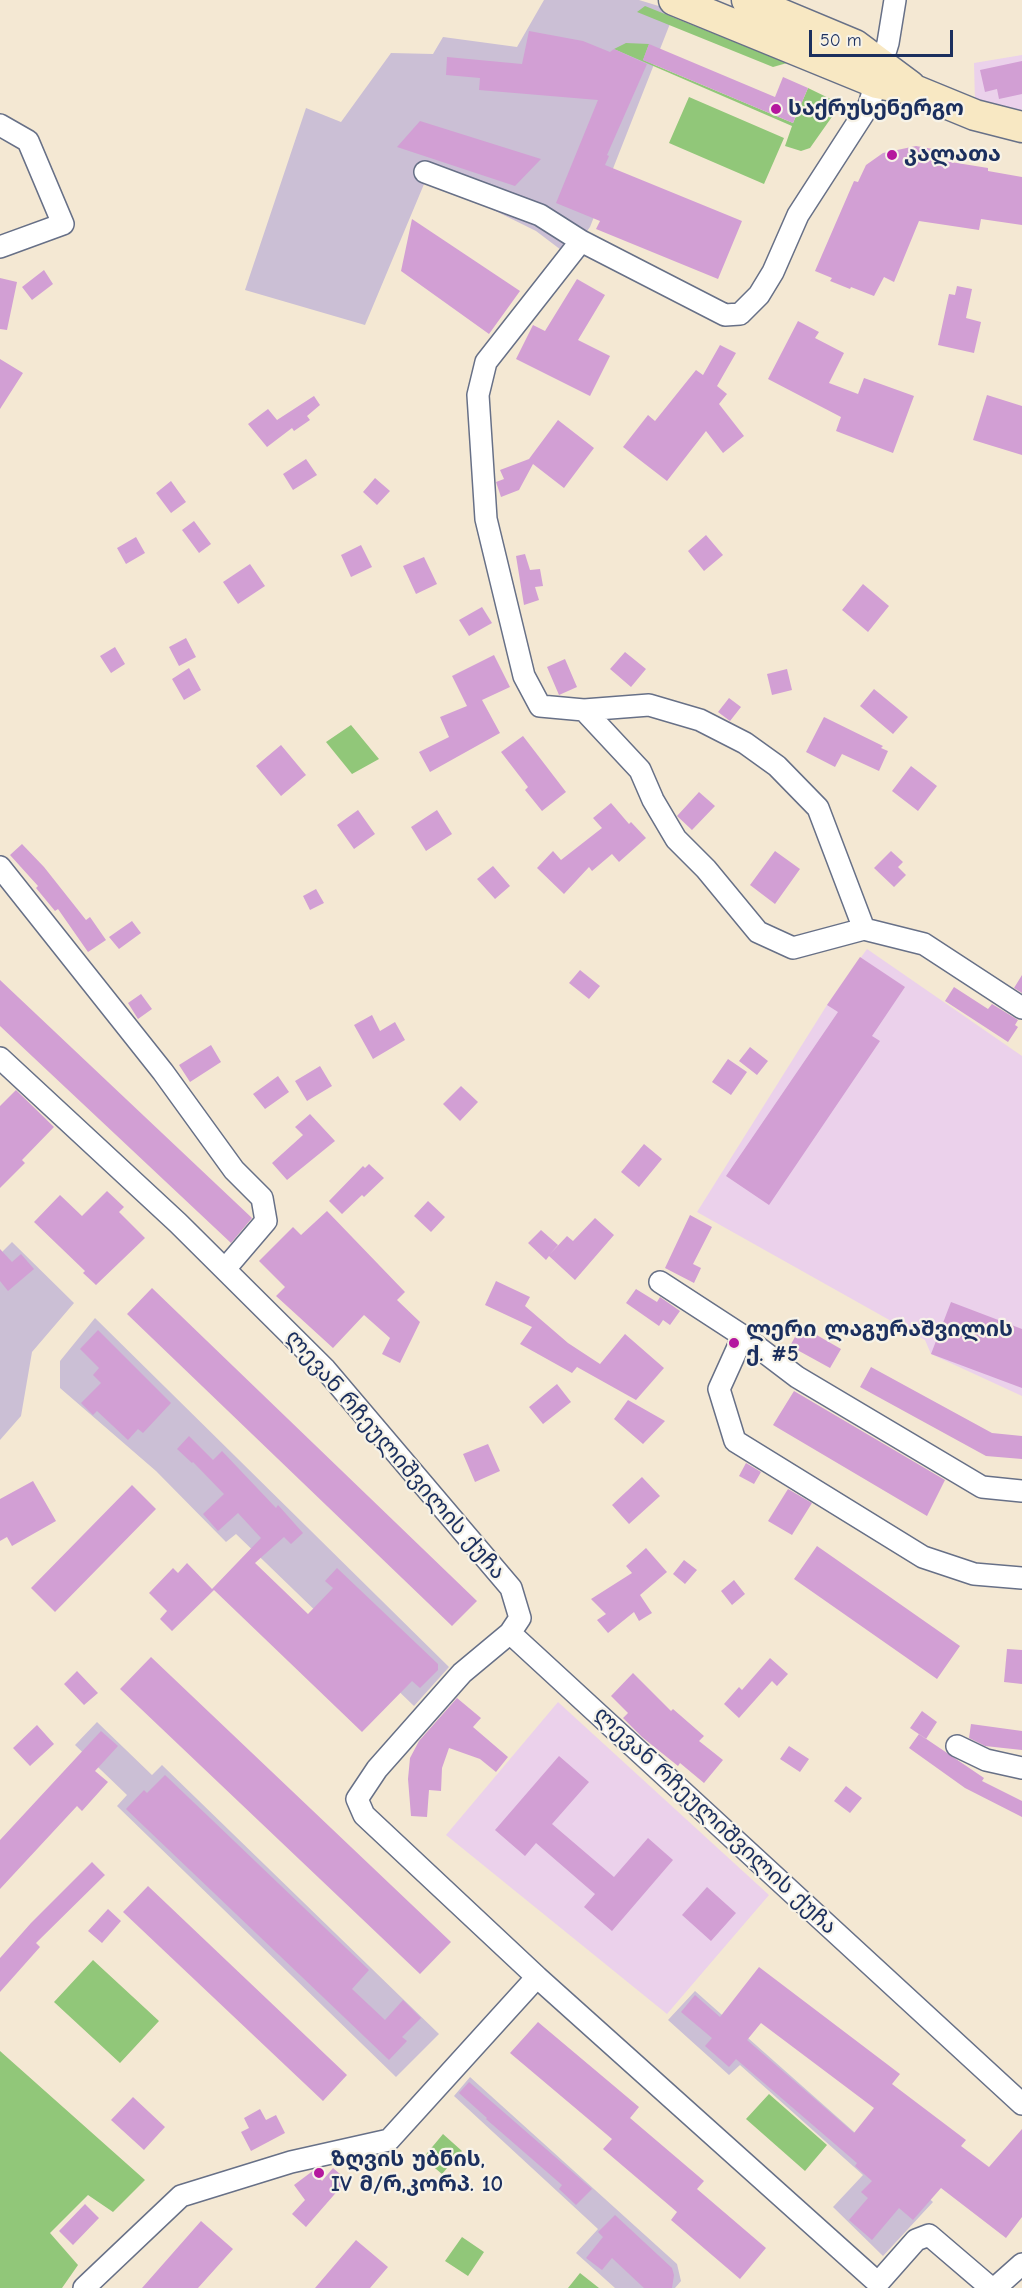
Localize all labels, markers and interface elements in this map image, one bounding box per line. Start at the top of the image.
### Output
scale bar [812,18,956,56]
text: 50 m [820,30,862,51]
place label: საქრუსენერგო [788,96,964,122]
marker: საქრუსენერგო [769,102,783,116]
place label: კალათა [904,142,1001,168]
marker: კალათა [885,148,899,162]
place label: ლერი ლაგურაშვილის ქ. #5 [746,1317,1013,1368]
street label: ლევან რჩეულიშვილის ქუჩა [279,1325,511,1585]
marker: ლერი ლაგურაშვილის ქ. #5 [727,1336,741,1350]
street label: ლევან რჩეულიშვილის ქუჩა [588,1702,842,1940]
place label: ზღვის უბნის, IV მ/რ,კორპ. 10 [331,2147,503,2198]
marker: ზღვის უბნის, IV მ/რ,კორპ. 10 [312,2166,326,2180]

